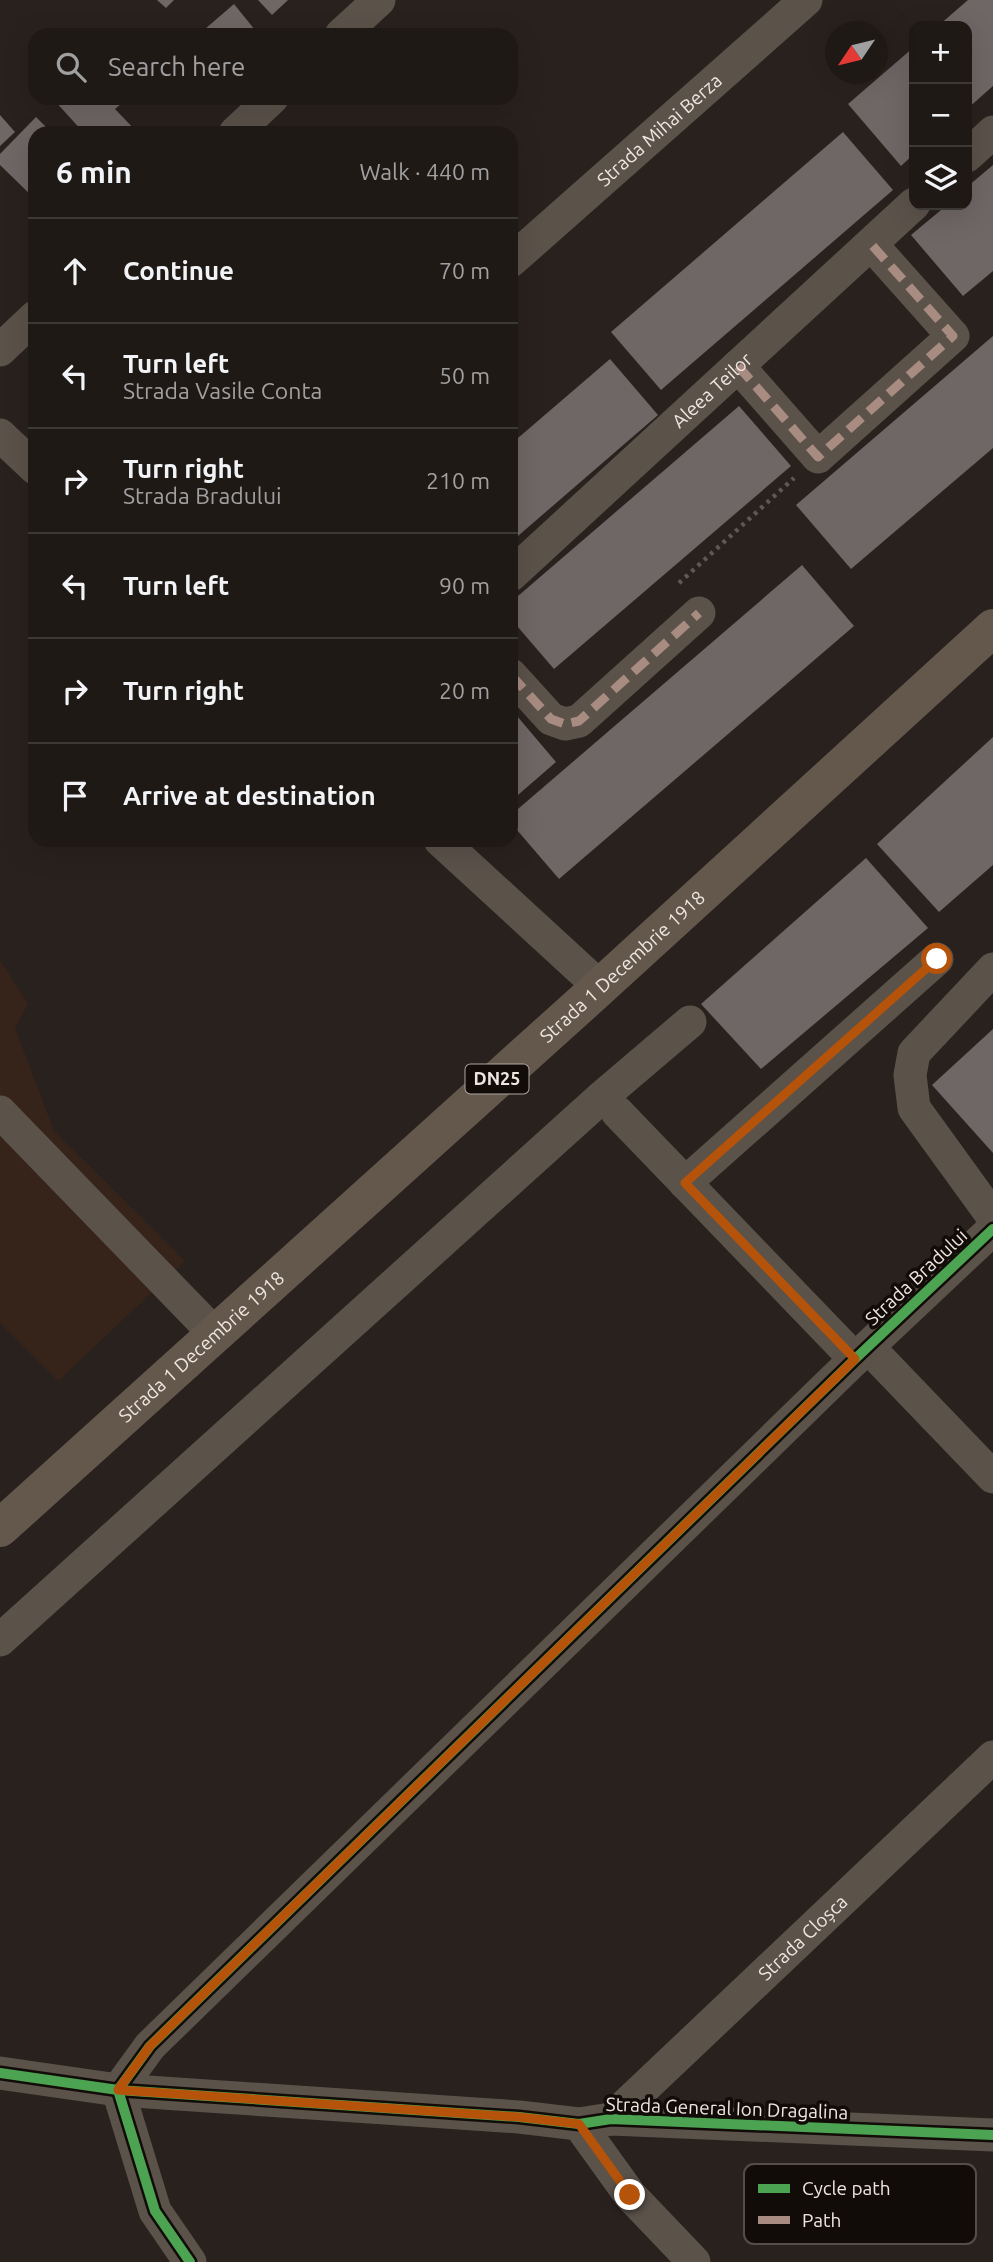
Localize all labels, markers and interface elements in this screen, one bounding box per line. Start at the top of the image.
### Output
north arrow [825,21,888,84]
map controls [909,21,972,210]
button: + [909,21,972,84]
search box [28,28,518,105]
icon: search [52,48,90,86]
text: Search here [108,52,245,81]
street label: Strada Mihai Berza [593,69,726,191]
button: − [909,84,972,147]
button: layers [909,147,972,210]
text: 6 min [56,155,132,189]
text: Walk · 440 m [359,159,490,184]
icon: ahead [56,252,94,290]
text: Continue [123,256,234,285]
text: 70 m [439,258,490,283]
street label: Aleea Teilor [667,348,756,432]
text: Turn left [123,349,229,378]
icon: left [56,357,94,395]
text: 50 m [439,363,490,388]
text: Strada Vasile Conta [123,378,322,403]
text: Turn right [123,454,244,483]
icon: right [56,462,94,500]
text: 210 m [426,468,490,493]
text: Strada Bradului [123,483,282,508]
icon: left [56,567,94,605]
text: Turn left [123,571,229,600]
text: 90 m [439,573,490,598]
icon: right [56,672,94,710]
text: Turn right [123,676,244,705]
text: 20 m [439,678,490,703]
icon: arrive [56,777,94,815]
text: Arrive at destination [123,781,376,810]
street label: Strada 1 Decembrie 1918 [535,886,709,1047]
route start [921,943,952,974]
road number: DN25 [466,1064,528,1094]
street label: Strada Bradului [861,1224,971,1330]
street label: Strada 1 Decembrie 1918 [114,1266,288,1427]
street label: Strada Cloșca [754,1890,852,1985]
street label: Strada General Ion Dragalina [605,2093,849,2123]
legend [744,2164,976,2244]
text: Cycle path [802,2177,891,2199]
route end [614,2179,645,2210]
text: Path [802,2209,841,2231]

